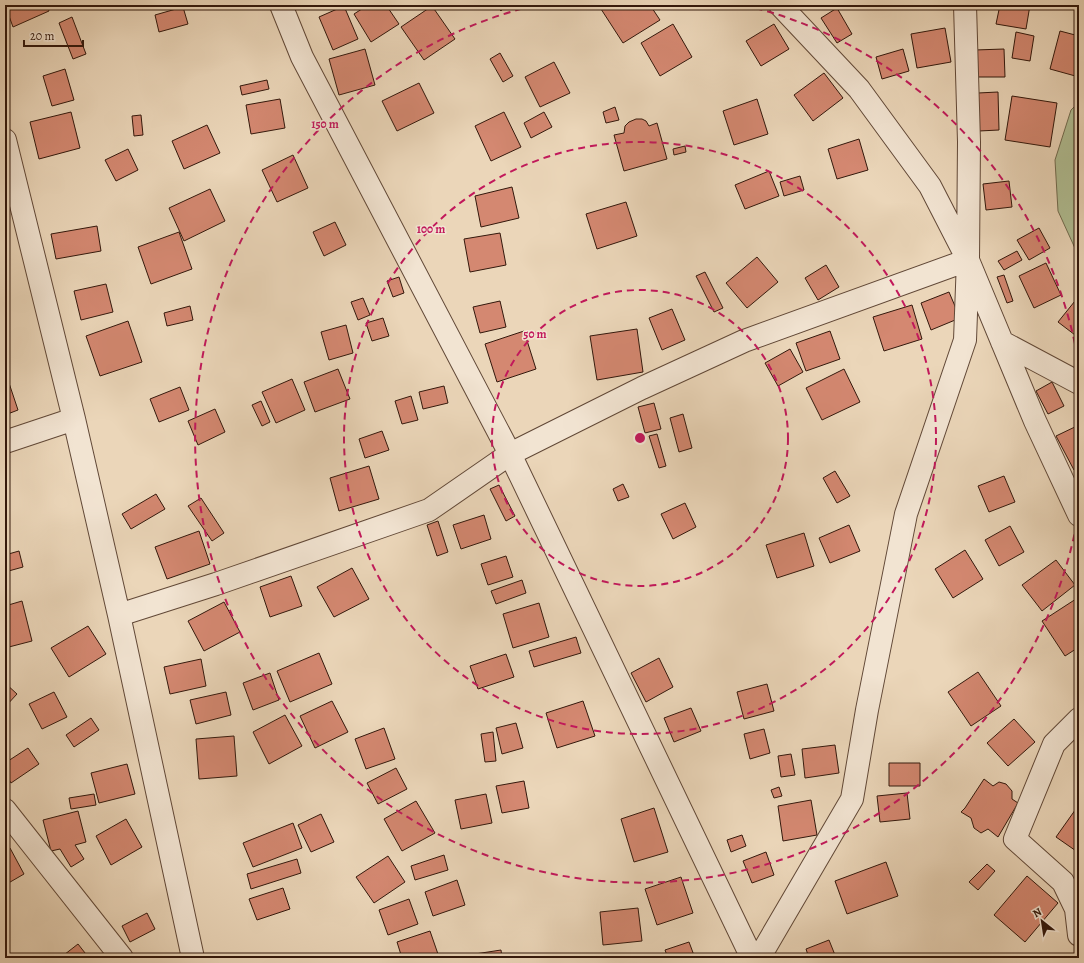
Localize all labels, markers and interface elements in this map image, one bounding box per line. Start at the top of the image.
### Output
scale bar [24,22,83,48]
text: 20 m [30,28,54,44]
text: 150 m [311,116,339,132]
text: 100 m [417,221,445,237]
text: 50 m [523,326,547,342]
centre of rings [633,431,647,445]
north arrow [1022,901,1062,941]
text: N [1030,904,1044,921]

